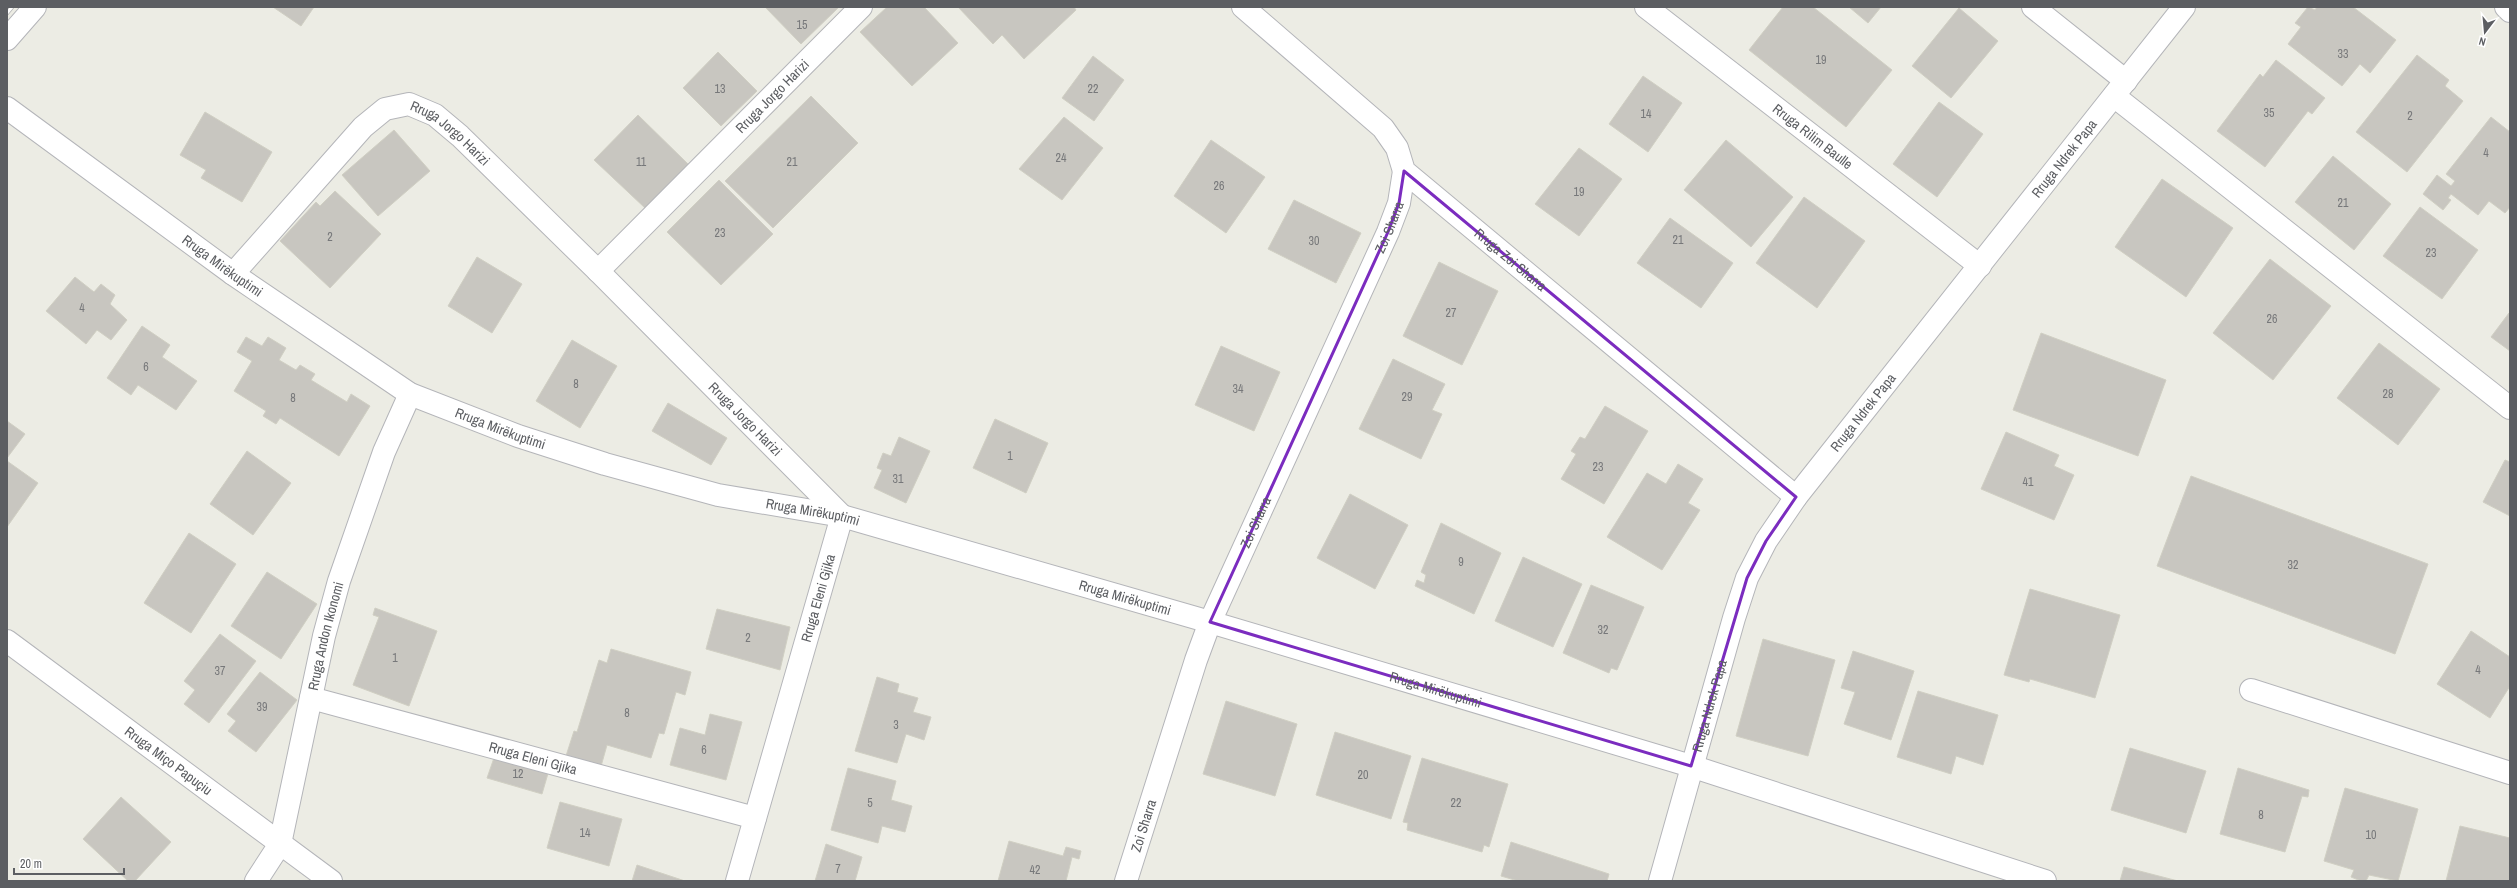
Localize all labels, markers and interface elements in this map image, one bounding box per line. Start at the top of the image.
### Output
north arrow [2465,12,2505,52]
house number: 15 [797,17,808,33]
text: N [2477,34,2487,49]
house number: 33 [2338,46,2348,62]
house number: 19 [1816,52,1826,68]
street label: Rruga Jorgo Harizi [732,55,813,137]
house number: 13 [715,81,725,97]
house number: 22 [1088,81,1098,97]
street label: Rruga Jorgo Harizi [408,97,494,169]
street label: Rruga Rilim Baulle [1769,100,1856,173]
house number: 35 [2264,105,2275,121]
house number: 14 [1641,106,1652,122]
house number: 2 [2407,108,2413,124]
street label: Rruga Ndrek Papa [2027,115,2101,201]
house number: 4 [2483,145,2489,161]
house number: 24 [1056,150,1067,166]
house number: 11 [636,154,647,170]
house number: 21 [787,154,798,170]
house number: 26 [1214,178,1224,194]
house number: 19 [1574,184,1584,200]
house number: 21 [2338,195,2349,211]
street label: Zoi Sharra [1371,198,1408,256]
street label: Rruga Zoi Sharra [1471,224,1551,295]
house number: 23 [715,225,725,241]
house number: 2 [327,229,333,245]
street label: Rruga Mirëkuptimi [179,231,266,301]
house number: 21 [1673,232,1684,248]
house number: 30 [1309,233,1319,249]
house number: 23 [2426,245,2436,261]
house number: 4 [79,300,85,316]
house number: 27 [1446,305,1457,321]
house number: 26 [2267,311,2277,327]
house number: 6 [143,359,149,375]
street label: Rruga Ndrek Papa [1826,369,1900,455]
house number: 8 [573,376,579,392]
street label: Rruga Jorgo Harizi [705,378,786,460]
house number: 34 [1233,381,1244,397]
house number: 28 [2383,386,2393,402]
house number: 29 [1402,389,1412,405]
house number: 8 [290,390,296,406]
street label: Rruga Mirëkuptimi [453,403,548,453]
house number: 1 [1007,448,1013,464]
house number: 23 [1593,459,1603,475]
house number: 31 [893,471,904,487]
house number: 41 [2023,474,2034,490]
street label: Zoi Sharra [1236,493,1275,551]
street label: Rruga Mirëkuptimi [765,494,862,530]
street label: Rruga Eleni Gjika [797,551,839,644]
house number: 9 [1458,554,1464,570]
house number: 32 [2288,557,2298,573]
street label: Rruga Mirëkuptimi [1077,576,1173,619]
street label: Rruga Andon Ikonomi [304,580,347,692]
house number: 32 [1598,622,1608,638]
house number: 2 [745,630,751,646]
house number: 1 [392,650,398,666]
street label: Rruga Ndrek Papa [1688,657,1731,754]
house number: 4 [2475,662,2481,678]
house number: 37 [215,663,226,679]
street label: Rruga Mirëkuptimi [1387,667,1484,712]
house number: 39 [257,699,267,715]
house number: 8 [624,705,630,721]
house number: 3 [893,717,899,733]
street label: Rruga Miço Papuçiu [121,722,216,799]
street label: Rruga Eleni Gjika [487,737,580,779]
house number: 6 [701,742,707,758]
house number: 12 [513,766,523,782]
house number: 20 [1358,767,1368,783]
house number: 5 [867,795,873,811]
house number: 22 [1451,795,1461,811]
street label: Zoi Sharra [1127,797,1160,854]
house number: 8 [2258,807,2264,823]
house number: 14 [580,825,591,841]
house number: 10 [2366,827,2376,843]
scale bar [14,850,124,876]
text: 20 m [20,856,42,872]
house number: 7 [835,861,841,877]
house number: 42 [1030,862,1040,878]

